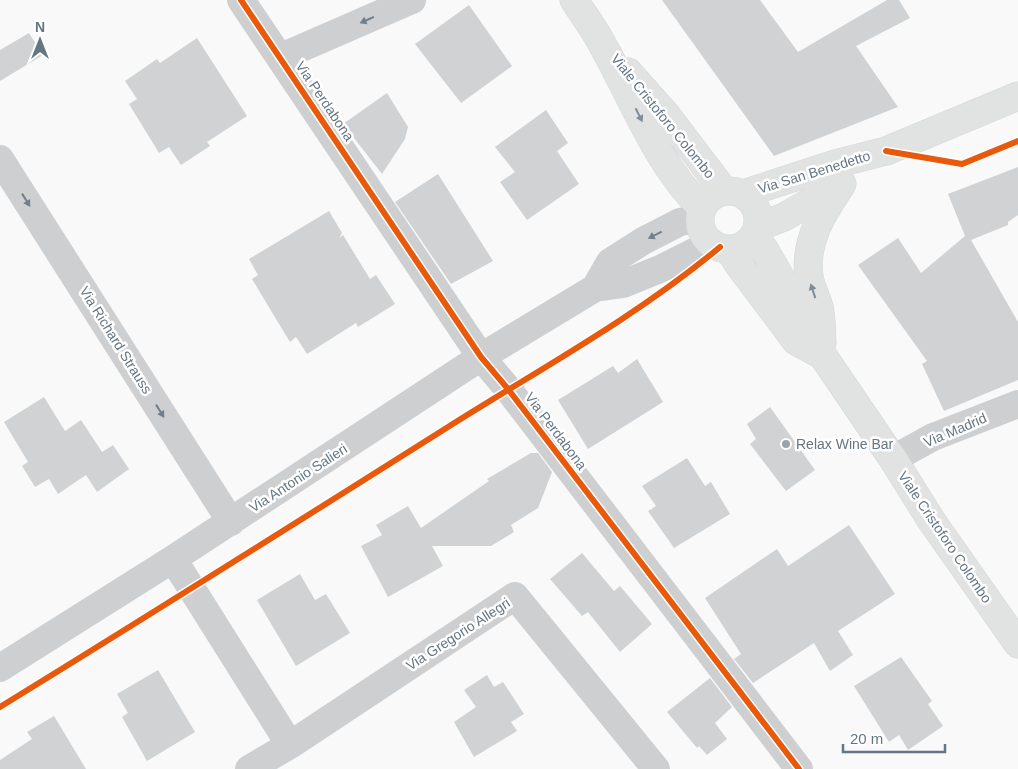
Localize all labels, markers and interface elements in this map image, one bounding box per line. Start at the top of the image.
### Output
north arrow [15,15,65,65]
one-way arrow [360,16,374,24]
text: N [35,19,45,35]
street label: Viale Cristoforo Colombo [608,51,718,182]
street label: Via Perdabona [293,58,358,144]
one-way arrow [635,108,643,123]
street label: Via San Benedetto [756,147,872,197]
one-way arrow [21,193,31,206]
one-way arrow [648,231,662,239]
street label: Via Richard Strauss [77,283,155,397]
one-way arrow [809,283,817,298]
street label: Via Perdabona [522,389,590,473]
one-way arrow [156,404,165,417]
street label: Via Madrid [921,410,989,450]
place label: Relax Wine Bar [796,436,894,452]
marker: Relax Wine Bar [780,438,792,450]
street label: Via Antonio Salieri [246,440,350,516]
street label: Viale Cristoforo Colombo [895,468,995,606]
street label: Via Gregorio Allegri [403,595,513,673]
scale bar [843,722,946,754]
text: 20 m [850,730,883,747]

